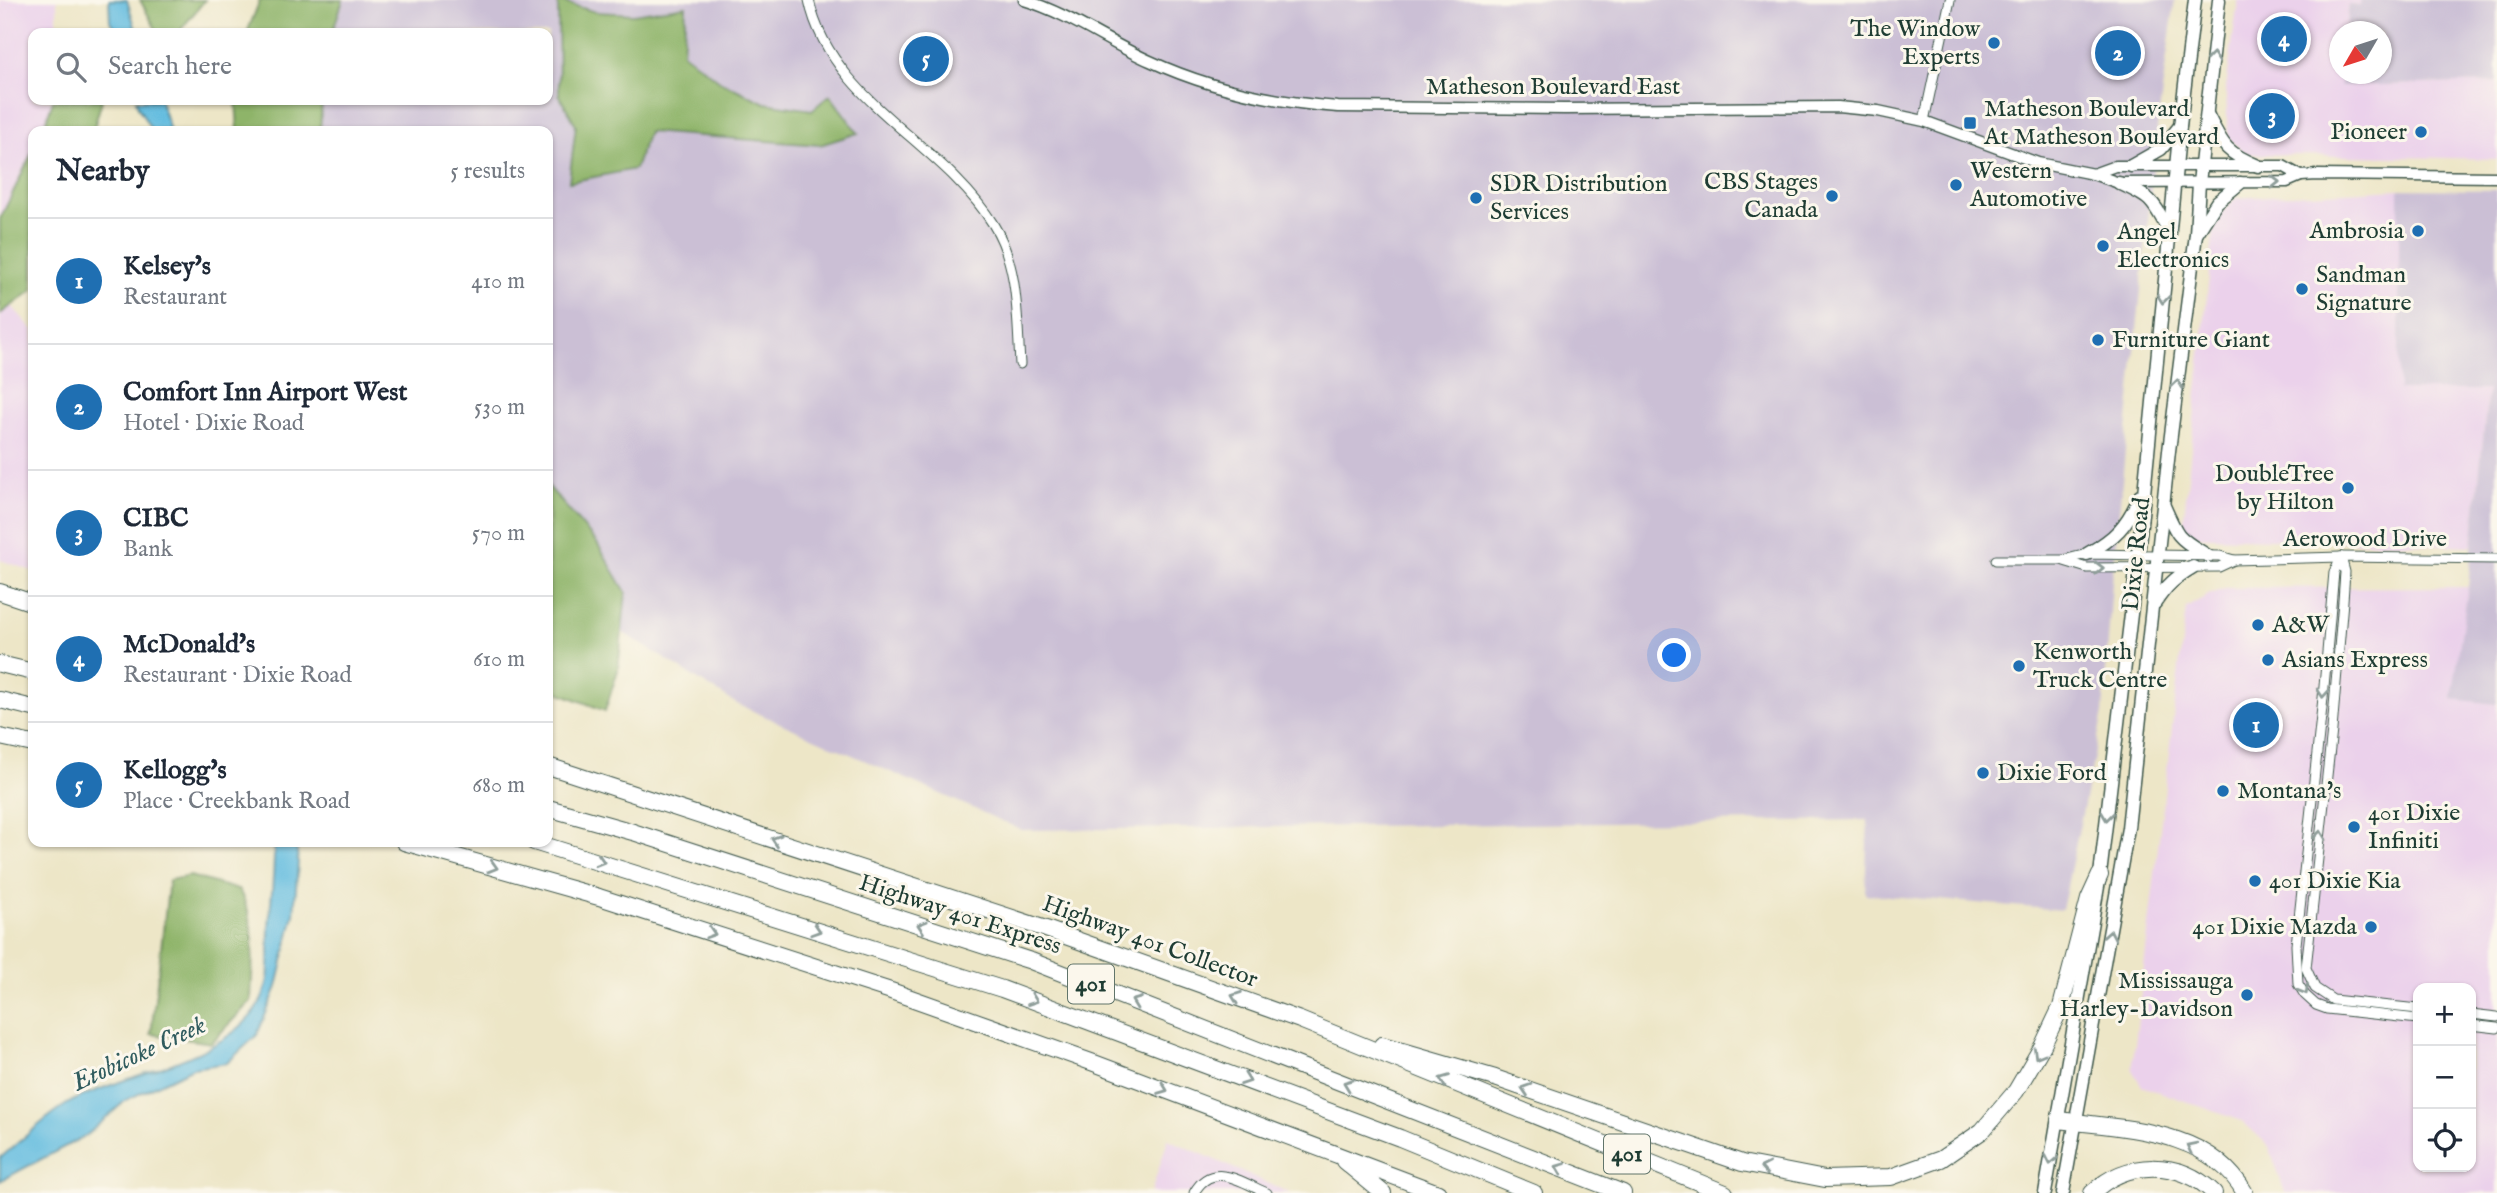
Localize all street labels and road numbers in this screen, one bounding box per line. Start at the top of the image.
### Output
street label: Matheson Boulevard East [1426,72,1680,103]
street label: Dixie Road [2116,495,2158,612]
street label: Aerowood Drive [2282,524,2447,555]
street label: Highway 401 Express [855,868,1065,962]
street label: Highway 401 Collector [1038,890,1262,994]
road number: 401 [1068,965,1114,1004]
road number: 401 [1604,1134,1650,1174]

